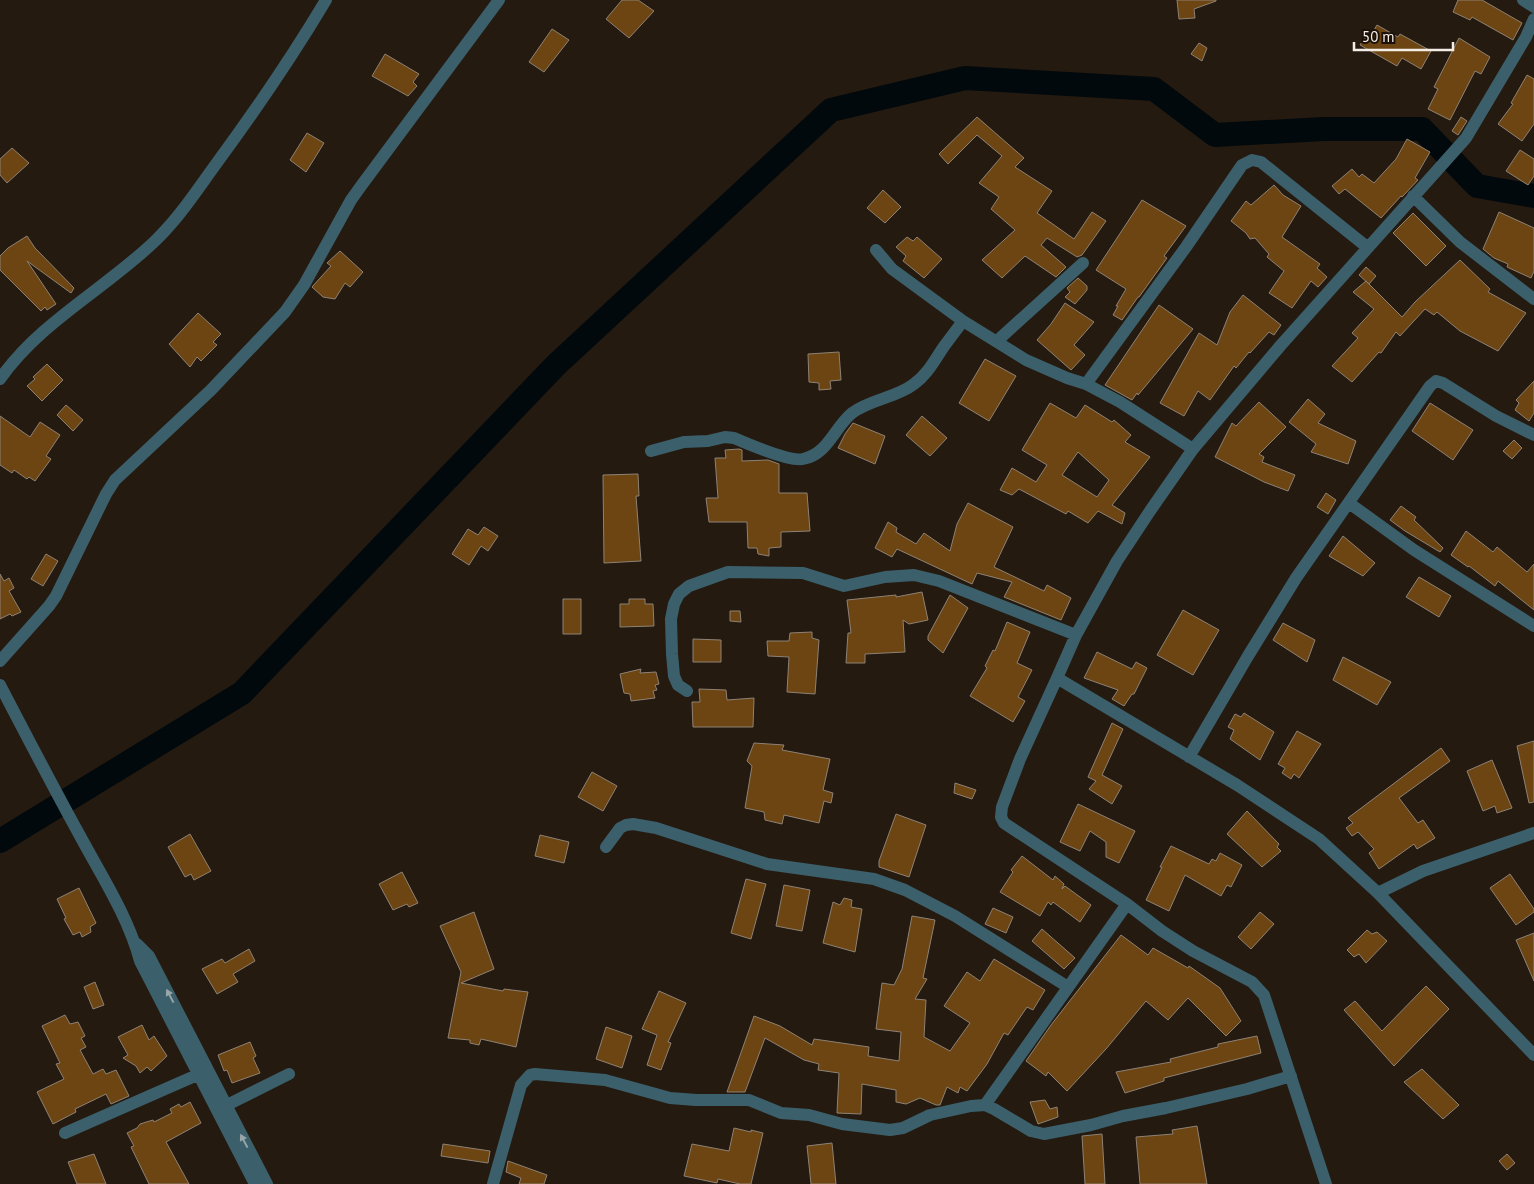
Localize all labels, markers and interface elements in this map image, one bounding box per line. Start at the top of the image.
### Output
scale bar [1354,20,1453,52]
text: 50 m [1362,27,1395,46]
one-way arrow [166,989,174,1004]
one-way arrow [240,1134,248,1148]

